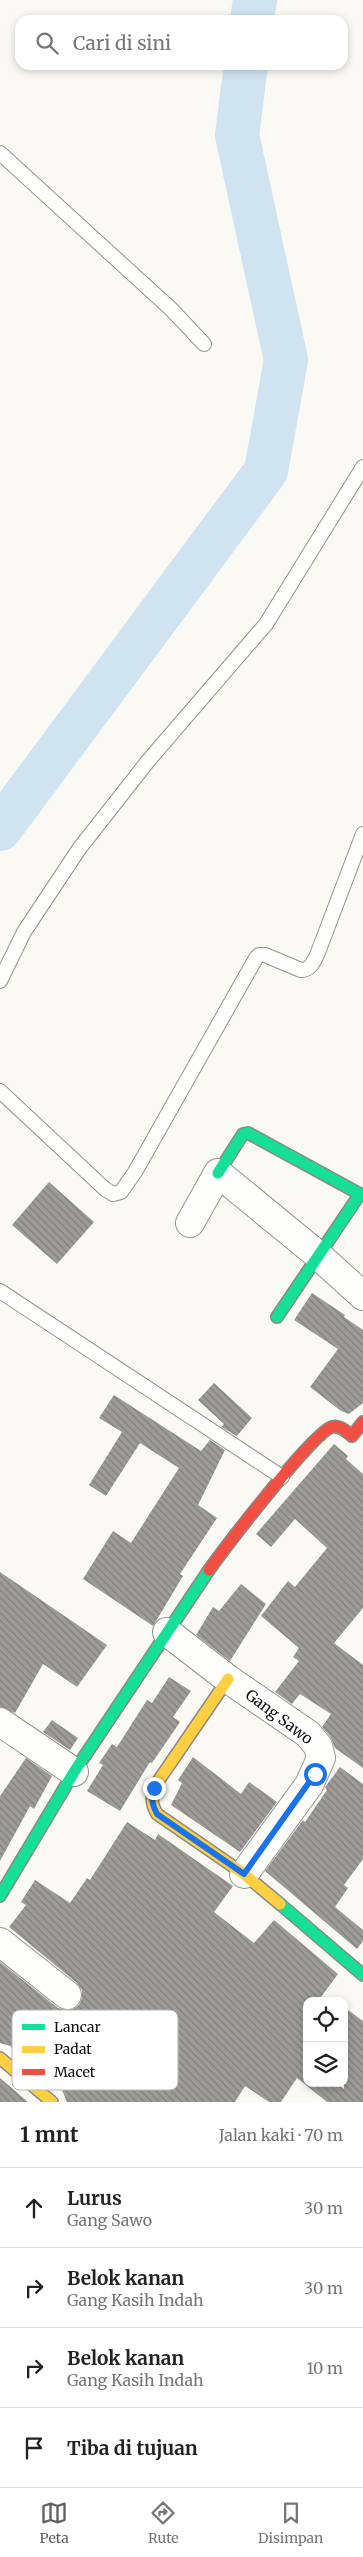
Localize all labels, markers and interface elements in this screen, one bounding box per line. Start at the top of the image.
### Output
search box [15,15,348,70]
icon: search [33,29,61,57]
text: Cari di sini [73,31,171,55]
street label: Gang Sawo [242,1685,317,1748]
route start [304,1763,327,1786]
route end [143,1777,166,1800]
map controls [303,1997,348,2087]
button: locate [303,1997,348,2042]
legend [12,2010,178,2090]
text: Lancar [54,2018,101,2036]
text: Padat [54,2040,92,2058]
button: layers [303,2042,348,2087]
text: Macet [54,2063,96,2081]
text: 1 mnt [20,2121,78,2148]
text: Jalan kaki · 70 m [219,2125,343,2145]
text: Lurus [67,2186,122,2210]
icon: ahead [20,2194,48,2222]
text: 30 m [304,2198,343,2218]
text: Gang Sawo [67,2210,152,2230]
text: Belok kanan [67,2266,184,2290]
icon: right [20,2274,48,2302]
text: 30 m [304,2278,343,2298]
text: Gang Kasih Indah [67,2290,204,2310]
text: Belok kanan [67,2346,184,2370]
icon: right [20,2354,48,2382]
text: 10 m [306,2358,343,2378]
text: Gang Kasih Indah [67,2370,204,2390]
icon: arrive [20,2434,48,2462]
text: Tiba di tujuan [67,2436,198,2460]
tab: Peta [40,2499,69,2547]
tab: Rute [148,2499,179,2547]
tab: Disimpan [258,2499,323,2547]

